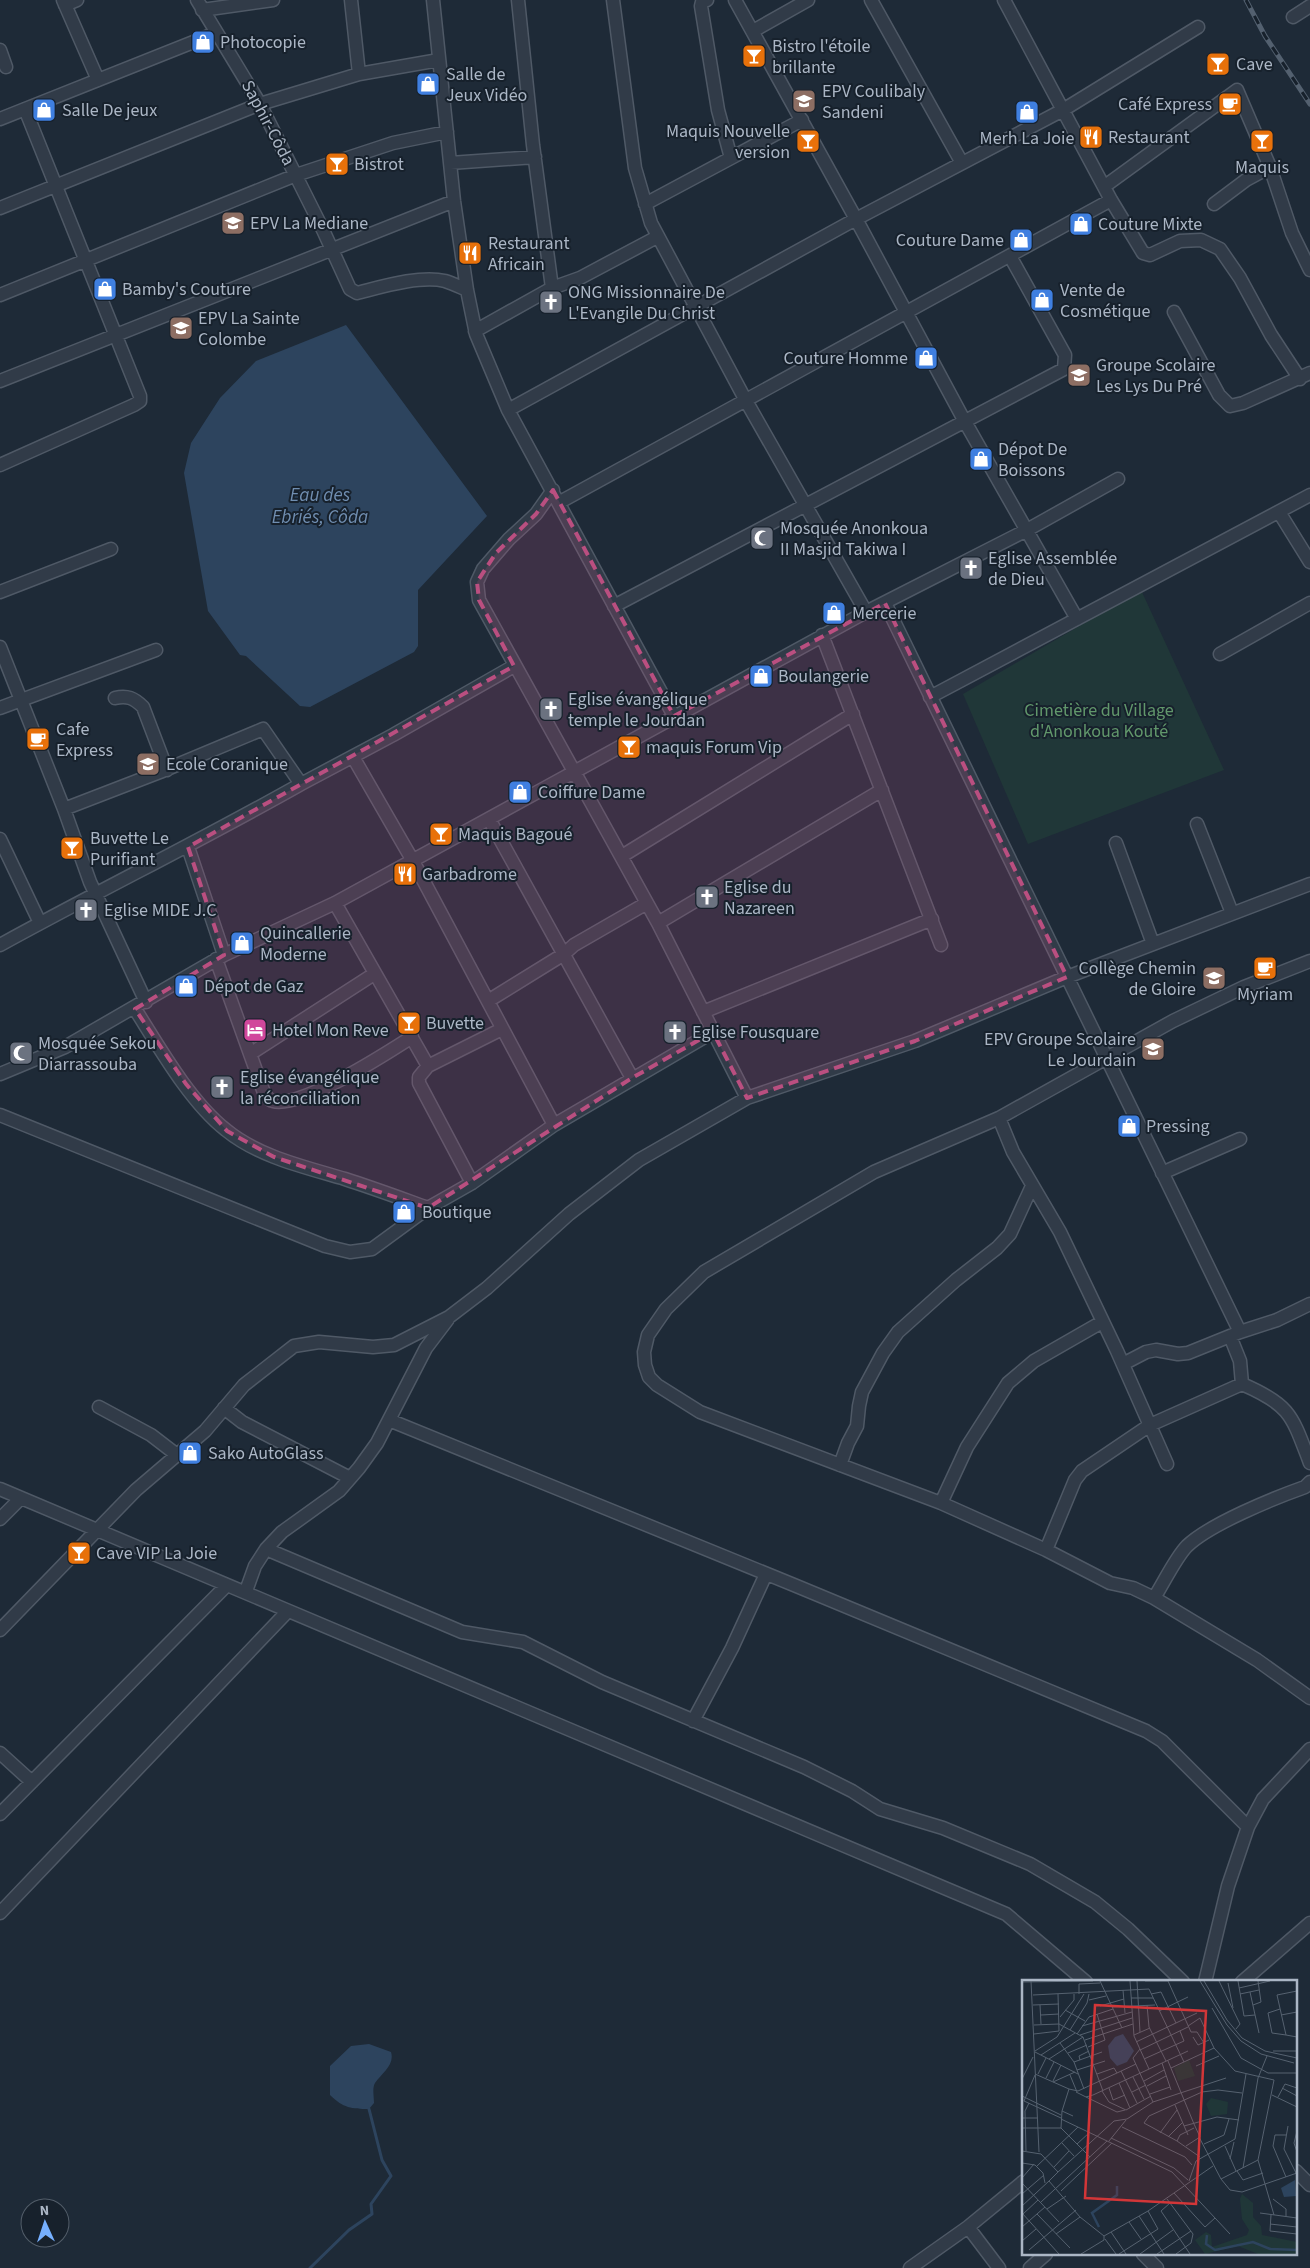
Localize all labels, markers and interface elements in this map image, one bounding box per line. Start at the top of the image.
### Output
shop icon: Photocopie [190,29,216,55]
place label: Photocopie [220,30,306,55]
place label: Bistro l'étoile brillante [772,34,871,80]
bar icon: Bistro l'étoile brillante [741,43,767,69]
bar icon: Cave [1205,51,1231,77]
place label: Cave [1236,52,1273,77]
place label: Salle de Jeux Vidéo [446,62,527,108]
shop icon: Salle de Jeux Vidéo [415,71,441,97]
street label: Saphir-Côda [235,76,301,170]
place label: EPV Coulibaly Sandeni [822,79,926,125]
school or university icon: EPV Coulibaly Sandeni [791,88,817,114]
cafe icon: Café Express [1217,91,1243,117]
place label: Café Express [1118,92,1212,117]
shop icon: Salle De jeux [31,97,57,123]
place label: Salle De jeux [62,98,157,123]
shop icon: Merh La Joie [1014,99,1040,125]
place label: Maquis Nouvelle version [666,119,790,165]
restaurant icon: Restaurant [1078,124,1104,150]
place label: Restaurant [1108,125,1190,150]
place label: Merh La Joie [980,126,1074,151]
bar icon: Maquis Nouvelle version [795,128,821,154]
bar icon: Maquis [1249,128,1275,154]
bar icon: Bistrot [324,151,350,177]
place label: Bistrot [354,152,404,177]
place label: Maquis [1235,155,1289,180]
school or university icon: EPV La Mediane [220,210,246,236]
place label: EPV La Mediane [250,211,368,236]
shop icon: Couture Mixte [1068,211,1094,237]
place label: Couture Mixte [1098,212,1202,237]
shop icon: Couture Dame [1008,227,1034,253]
place label: Couture Dame [896,228,1004,253]
place label: Restaurant Africain [488,231,570,277]
restaurant icon: Restaurant Africain [457,240,483,266]
shop icon: Bamby's Couture [92,276,118,302]
place label: Bamby's Couture [122,277,251,302]
place label: Vente de Cosmétique [1060,278,1150,324]
place label: ONG Missionnaire De L'Evangile Du Christ [568,280,725,326]
shop icon: Vente de Cosmétique [1029,287,1055,313]
church icon: ONG Missionnaire De L'Evangile Du Christ [538,289,564,315]
place label: EPV La Sainte Colombe [198,306,300,352]
school or university icon: EPV La Sainte Colombe [168,315,194,341]
shop icon: Couture Homme [913,345,939,371]
place label: Couture Homme [783,346,908,371]
place label: Groupe Scolaire Les Lys Du Pré [1096,353,1216,399]
school or university icon: Groupe Scolaire Les Lys Du Pré [1066,362,1092,388]
place label: Dépot De Boissons [998,437,1067,483]
shop icon: Dépot De Boissons [968,446,994,472]
water label: Eau des Ebriés, Côda [272,482,368,531]
place label: Mosquée Anonkoua II Masjid Takiwa I [780,516,928,562]
mosque icon: Mosquée Anonkoua II Masjid Takiwa I [749,525,775,551]
place label: Eglise Assemblée de Dieu [988,546,1117,592]
church icon: Eglise Assemblée de Dieu [958,555,984,581]
shop icon: Mercerie [821,600,847,626]
place label: Mercerie [852,601,917,626]
shop icon: Boulangerie [748,663,774,689]
place label: Boulangerie [778,664,869,689]
place label: Eglise évangélique temple le Jourdan [568,687,707,733]
church icon: Eglise évangélique temple le Jourdan [538,696,564,722]
park label: Cimetière du Village d'Anonkoua Kouté [1024,698,1174,744]
place label: Cafe Express [56,717,113,763]
cafe icon: Cafe Express [25,726,51,752]
bar icon: maquis Forum Vip [616,734,642,760]
place label: maquis Forum Vip [646,735,782,760]
school or university icon: Ecole Coranique [135,751,161,777]
place label: Ecole Coranique [166,752,288,777]
shop icon: Coiffure Dame [507,779,533,805]
place label: Coiffure Dame [538,780,645,805]
bar icon: Maquis Bagoué [428,821,454,847]
place label: Maquis Bagoué [458,822,573,847]
place label: Buvette Le Purifiant [90,826,169,872]
bar icon: Buvette Le Purifiant [59,835,85,861]
restaurant icon: Garbadrome [392,861,418,887]
place label: Garbadrome [422,862,517,887]
place label: Eglise du Nazareen [724,875,795,921]
church icon: Eglise du Nazareen [694,884,720,910]
church icon: Eglise MIDE J.C [73,897,99,923]
place label: Eglise MIDE J.C [104,898,217,923]
place label: Quincallerie Moderne [260,921,351,967]
shop icon: Quincallerie Moderne [229,930,255,956]
cafe icon: Myriam [1252,955,1278,981]
place label: Collège Chemin de Gloire [1078,956,1196,1002]
school or university icon: Collège Chemin de Gloire [1201,965,1227,991]
shop icon: Dépot de Gaz [173,973,199,999]
place label: Dépot de Gaz [204,974,304,999]
place label: Myriam [1237,982,1293,1007]
bar icon: Buvette [396,1010,422,1036]
place label: Buvette [426,1011,484,1036]
hotel icon: Hotel Mon Reve [242,1017,268,1043]
place label: Hotel Mon Reve [272,1018,389,1043]
church icon: Eglise Fousquare [662,1019,688,1045]
place label: Eglise Fousquare [692,1020,819,1045]
place label: EPV Groupe Scolaire Le Jourdain [984,1027,1136,1073]
place label: Mosquée Sekou Diarrassouba [38,1031,156,1077]
school or university icon: EPV Groupe Scolaire Le Jourdain [1140,1036,1166,1062]
mosque icon: Mosquée Sekou Diarrassouba [8,1040,34,1066]
place label: Eglise évangélique la réconciliation [240,1065,379,1111]
church icon: Eglise évangélique la réconciliation [209,1074,235,1100]
shop icon: Pressing [1116,1113,1142,1139]
place label: Pressing [1146,1114,1210,1139]
shop icon: Boutique [391,1199,417,1225]
place label: Boutique [422,1200,491,1225]
shop icon: Sako AutoGlass [177,1440,203,1466]
place label: Sako AutoGlass [208,1441,324,1466]
bar icon: Cave VIP La Joie [66,1540,92,1566]
place label: Cave VIP La Joie [96,1541,217,1566]
inset map [1022,1980,1298,2256]
north arrow [20,2198,70,2248]
text: N [39,2201,50,2221]

